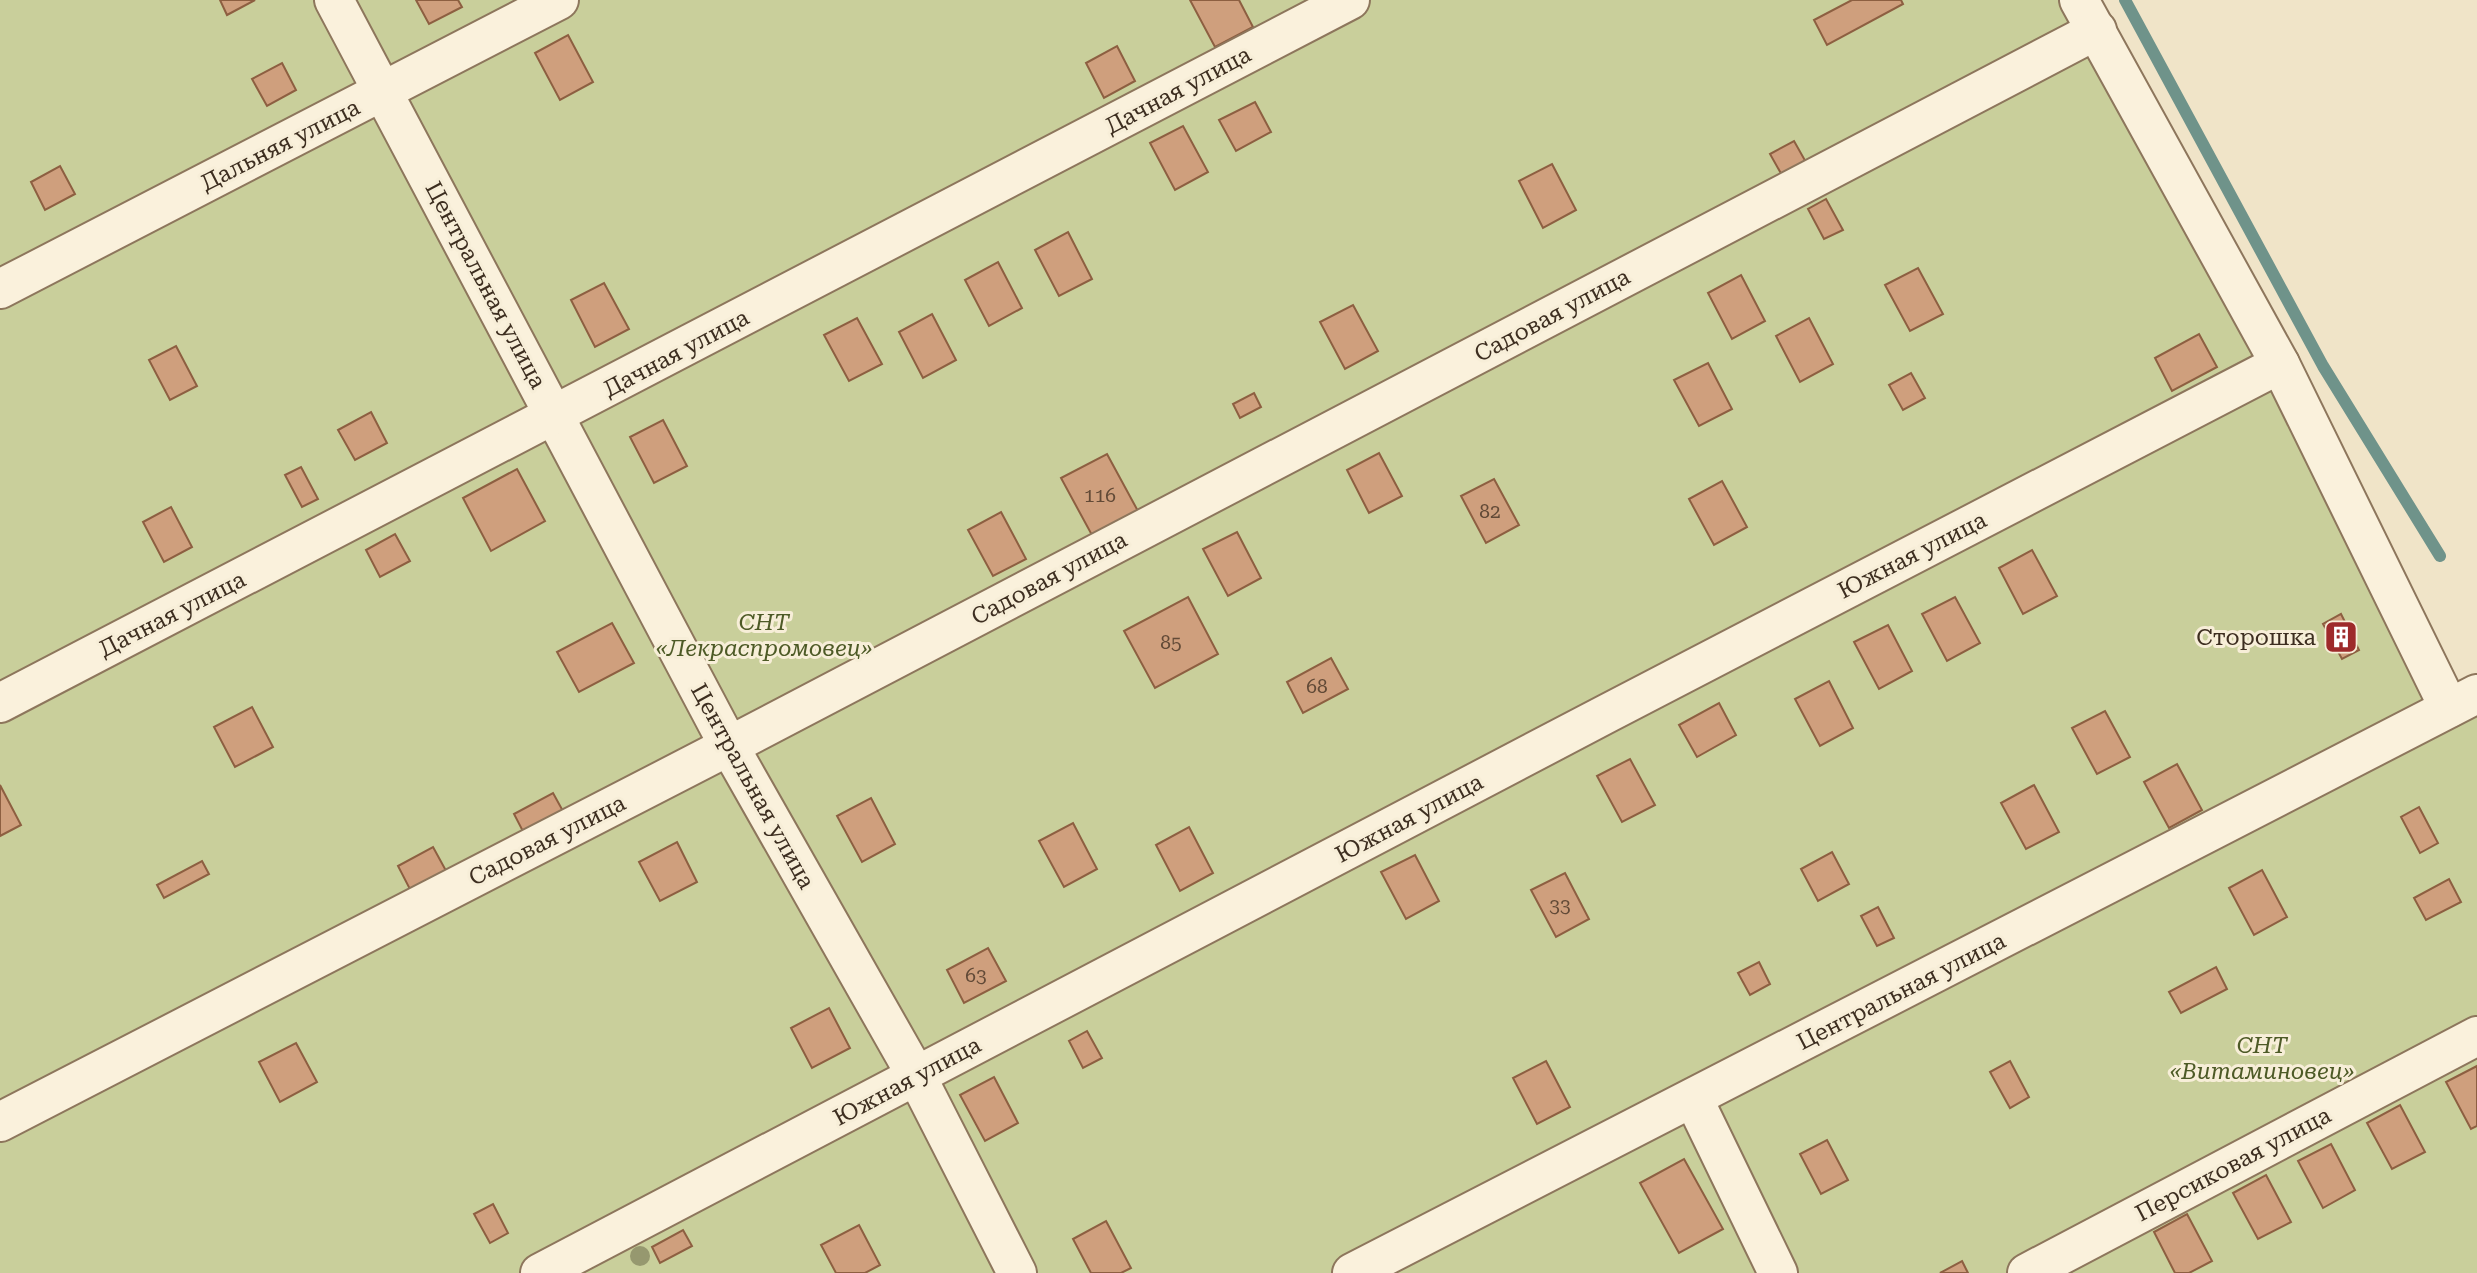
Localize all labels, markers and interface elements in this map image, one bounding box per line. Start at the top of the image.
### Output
street label: Дачная улица [1101,41,1256,140]
street label: Дальняя улица [196,93,365,197]
street label: Центральная улица [420,177,552,394]
street label: Садовая улица [1470,263,1635,368]
street label: Дачная улица [599,304,754,403]
house number: 116 [1084,484,1116,507]
house number: 82 [1479,500,1501,523]
street label: Южная улица [1833,506,1991,604]
street label: Садовая улица [967,526,1132,631]
street label: Дачная улица [94,566,250,663]
park label: СНТ «Лекраспромовец» [656,609,872,662]
building icon: Сторошка [2322,618,2360,656]
place label: Сторошка [2196,624,2317,651]
house number: 85 [1160,631,1182,654]
house number: 68 [1306,675,1328,698]
street label: Центральная улица [685,679,820,894]
street label: Южная улица [1331,768,1488,869]
street label: Садовая улица [464,789,631,892]
house number: 33 [1549,894,1571,917]
street label: Центральная улица [1792,927,2010,1056]
house number: 63 [965,964,987,987]
street label: Южная улица [829,1031,986,1132]
park label: СНТ «Витаминовец» [2170,1032,2354,1085]
street label: Персиковая улица [2131,1101,2336,1227]

